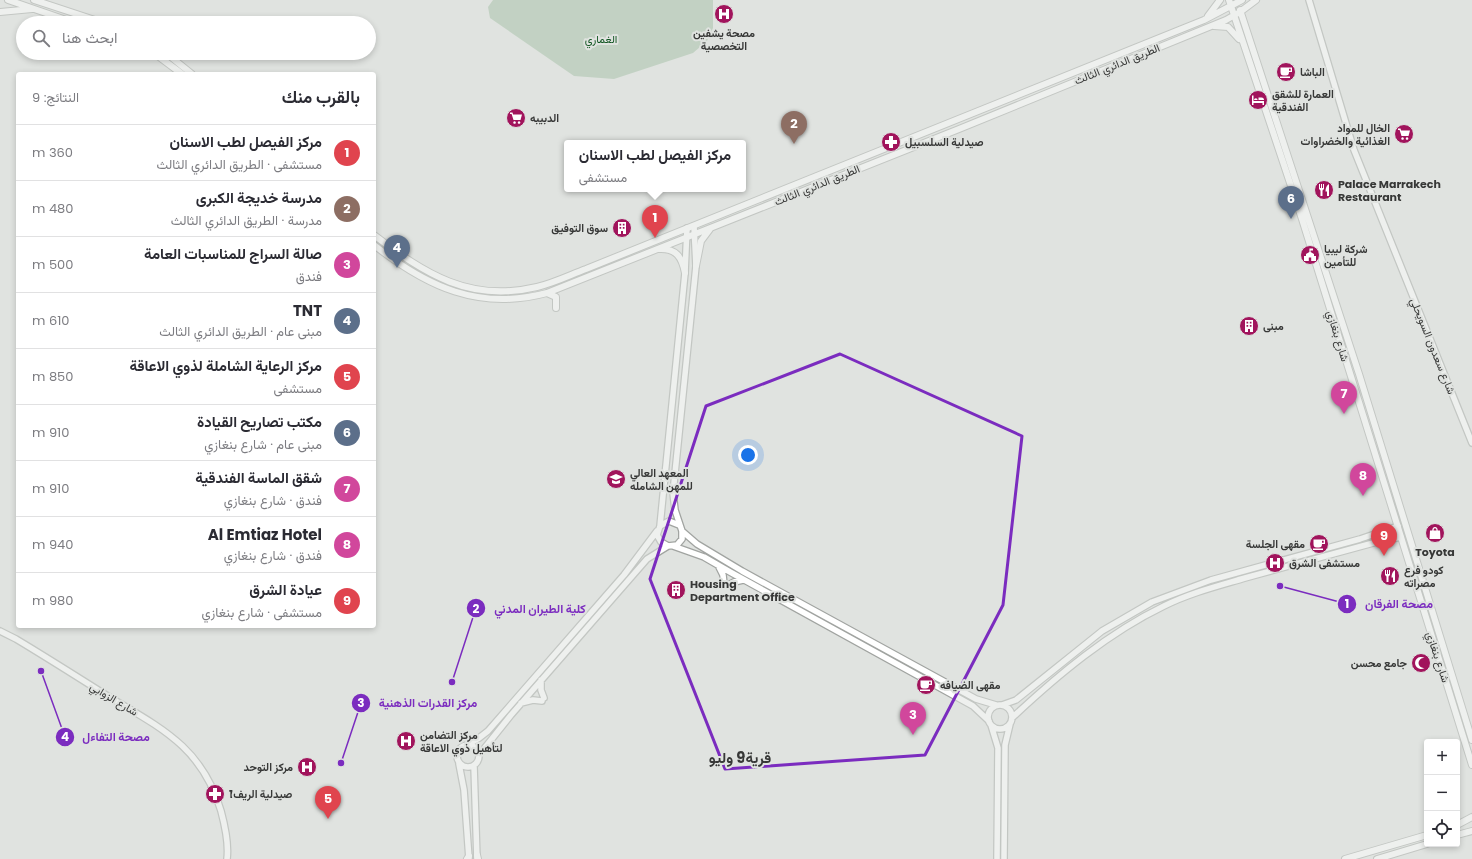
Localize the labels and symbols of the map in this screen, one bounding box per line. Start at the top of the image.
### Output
hospital icon: مصحة يشفين التخصصية [713,3,735,25]
place label: مصحة يشفين التخصصية [693,25,755,54]
park label: الغماري [585,31,617,49]
street label: الطريق الدائري الثالث [1072,40,1163,90]
cafe icon: الباشا [1275,61,1297,83]
place label: الباشا [1300,64,1325,80]
place label: العمارة للشقق الفندقية [1272,86,1334,115]
hotel icon: العمارة للشقق الفندقية [1247,89,1269,111]
supermarket icon: الدبيبه [505,107,527,129]
place label: الدبيبه [530,110,559,126]
pin: 2 [781,111,807,144]
place label: الخال للمواد الغذائية والخضراوات [1301,120,1390,149]
supermarket icon: الخال للمواد الغذائية والخضراوات [1393,123,1415,145]
pharmacy icon: صيدلية السلسبيل [880,131,902,153]
place label: صيدلية السلسبيل [905,134,984,150]
street label: الطريق الدائري الثالث [772,161,863,211]
place label: Palace Marrakech Restaurant [1338,176,1441,205]
restaurant icon: Palace Marrakech Restaurant [1313,179,1335,201]
pin: 6 [1278,186,1304,219]
pin: 1 [642,205,668,238]
building icon: سوق التوفيق [611,217,633,239]
place label: سوق التوفيق [551,220,608,236]
pin: 4 [384,235,410,268]
place label: شركة ليبيا للتأمين [1324,241,1368,270]
public building icon: شركة ليبيا للتأمين [1299,244,1321,266]
street label: شارع سعدون السويحلي [1405,295,1460,398]
street label: شارع بنغازي [1321,308,1353,364]
building icon: مبنى [1238,315,1260,337]
place label: مبنى [1263,318,1284,334]
pin: 7 [1331,381,1357,414]
your location [738,445,758,465]
pin: 8 [1350,463,1376,496]
place label: المعهد العالي للمهن الشامله [630,465,693,494]
school or university icon: المعهد العالي للمهن الشامله [605,468,627,490]
shop icon: Toyota [1424,522,1446,544]
pin: 9 [1371,523,1397,556]
cafe icon: مقهى الجلسة [1308,533,1330,555]
place label: مقهى الجلسة [1246,536,1305,552]
place label: Toyota [1415,544,1455,560]
hospital icon: مستشفى الشرق [1264,552,1286,574]
place label: مستشفى الشرق [1289,555,1360,571]
place label: كودو فرع مصراته [1404,562,1443,591]
restaurant icon: كودو فرع مصراته [1379,565,1401,587]
place label: Housing Department Office [690,576,795,605]
building icon: Housing Department Office [665,579,687,601]
callout: مصحة الفرقان [1337,592,1441,616]
text: 1 [1345,595,1349,612]
text: مصحة الفرقان [1365,595,1433,612]
callout: كلية الطيران المدني [466,596,593,620]
text: 2 [473,600,480,617]
text: كلية الطيران المدني [494,600,586,619]
street label: شارع بنغازي [1420,629,1454,685]
mosque icon: جامع محسن [1410,652,1432,674]
place label: جامع محسن [1351,655,1408,671]
cafe icon: مقهى الضيافه [915,674,937,696]
place label: مقهى الضيافه [940,677,1001,693]
street label: شارع الزوابي [86,678,141,722]
callout: مركز القدرات الذهنية [351,691,485,715]
text: 3 [357,694,365,711]
text: مركز القدرات الذهنية [379,694,478,711]
pin: 3 [900,702,926,735]
callout: مصحة التفاءل [55,725,158,749]
place label: مركز التضامن لتأهيل ذوي الاعاقة [420,727,503,757]
text: 4 [61,728,69,745]
text: مصحة التفاءل [82,728,150,745]
hospital icon: مركز التضامن لتأهيل ذوي الاعاقة [395,730,417,752]
district label: قرية9 وليو [709,747,771,768]
hospital icon: مركز التوحد [296,756,318,778]
place label: مركز التوحد [243,759,293,775]
pharmacy icon: صيدلية الريف1 [204,783,226,805]
place label: صيدلية الريف1 [229,786,292,802]
pin: 5 [315,786,341,819]

